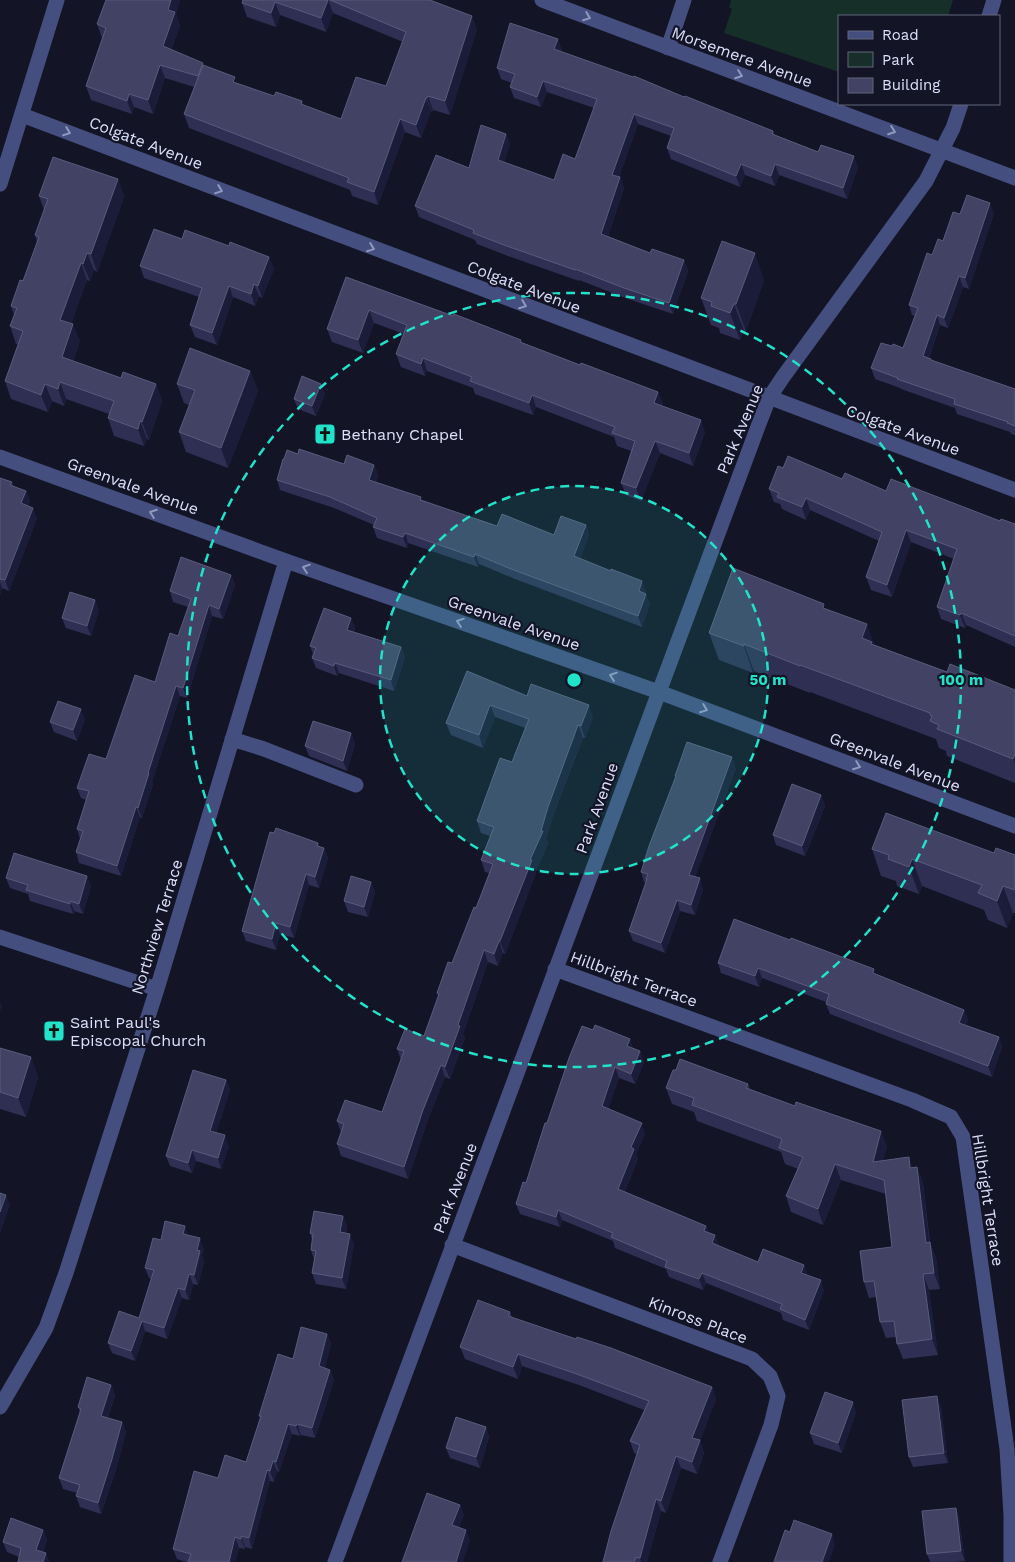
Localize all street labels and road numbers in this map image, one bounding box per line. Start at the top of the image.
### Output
street label: Morsemere Avenue [669,23,815,91]
street label: Colgate Avenue [87,113,205,173]
street label: Colgate Avenue [465,257,583,317]
street label: Park Avenue [713,381,767,477]
street label: Colgate Avenue [843,401,963,459]
street label: Greenvale Avenue [65,453,201,519]
street label: Greenvale Avenue [445,591,583,655]
street label: Greenvale Avenue [827,728,963,796]
street label: Park Avenue [572,760,622,856]
street label: Northview Terrace [127,857,187,997]
street label: Hillbright Terrace [568,947,700,1011]
street label: Hillbright Terrace [968,1132,1008,1268]
street label: Park Avenue [429,1140,481,1236]
street label: Kinross Place [646,1292,750,1348]

